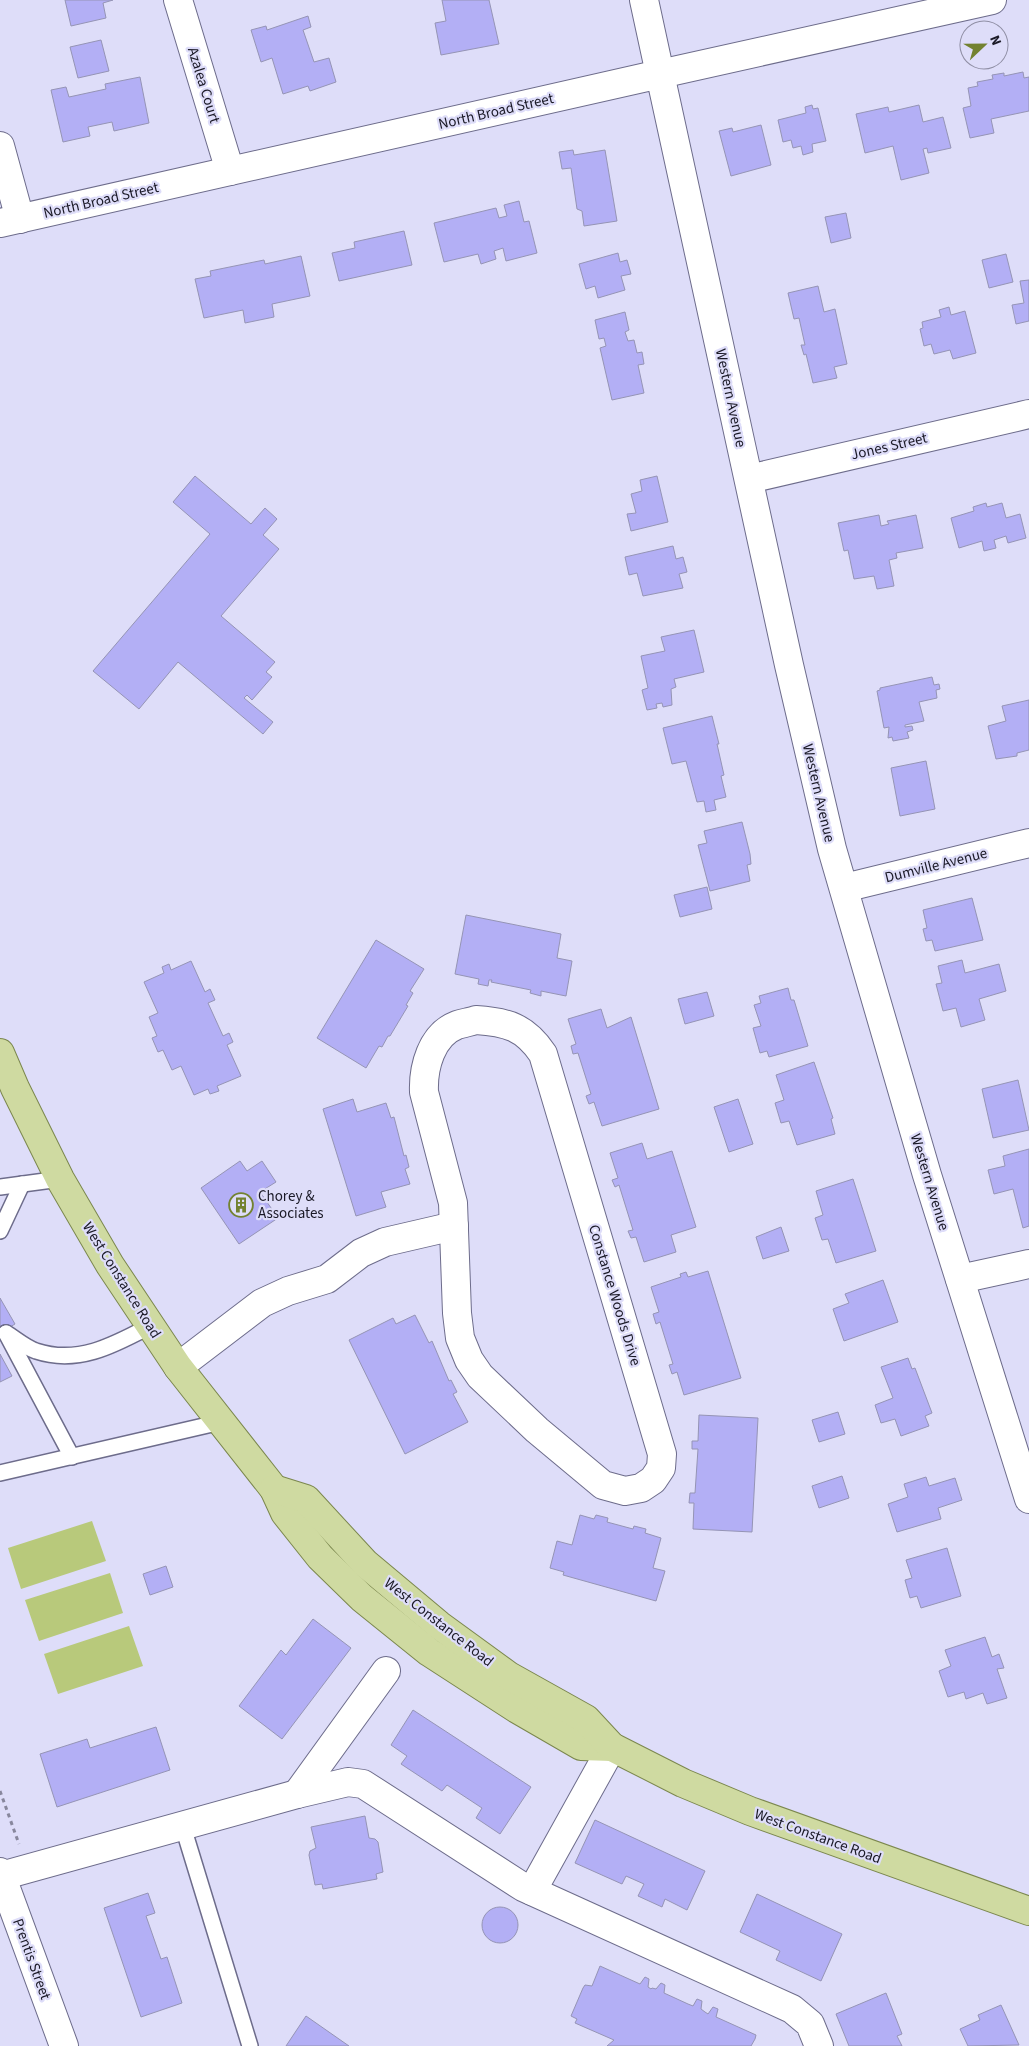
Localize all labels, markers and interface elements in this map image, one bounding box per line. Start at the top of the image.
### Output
north arrow [959,20,1009,70]
text: N [984,32,1006,49]
street label: Azalea Court [182,45,225,126]
street label: North Broad Street [436,88,556,135]
street label: North Broad Street [41,177,161,224]
street label: Western Avenue [710,347,751,449]
street label: Jones Street [849,428,929,465]
street label: Western Avenue [797,742,840,844]
street label: Dumville Avenue [883,843,990,888]
street label: Western Avenue [905,1131,954,1233]
place label: Chorey & Associates [258,1186,324,1224]
building icon: Chorey & Associates [228,1192,254,1218]
street label: West Constance Road [77,1218,166,1343]
street label: Constance Woods Drive [583,1222,646,1368]
street label: West Constance Road [379,1573,498,1672]
street label: West Constance Road [751,1804,884,1869]
street label: Prentis Street [7,1916,56,2003]

